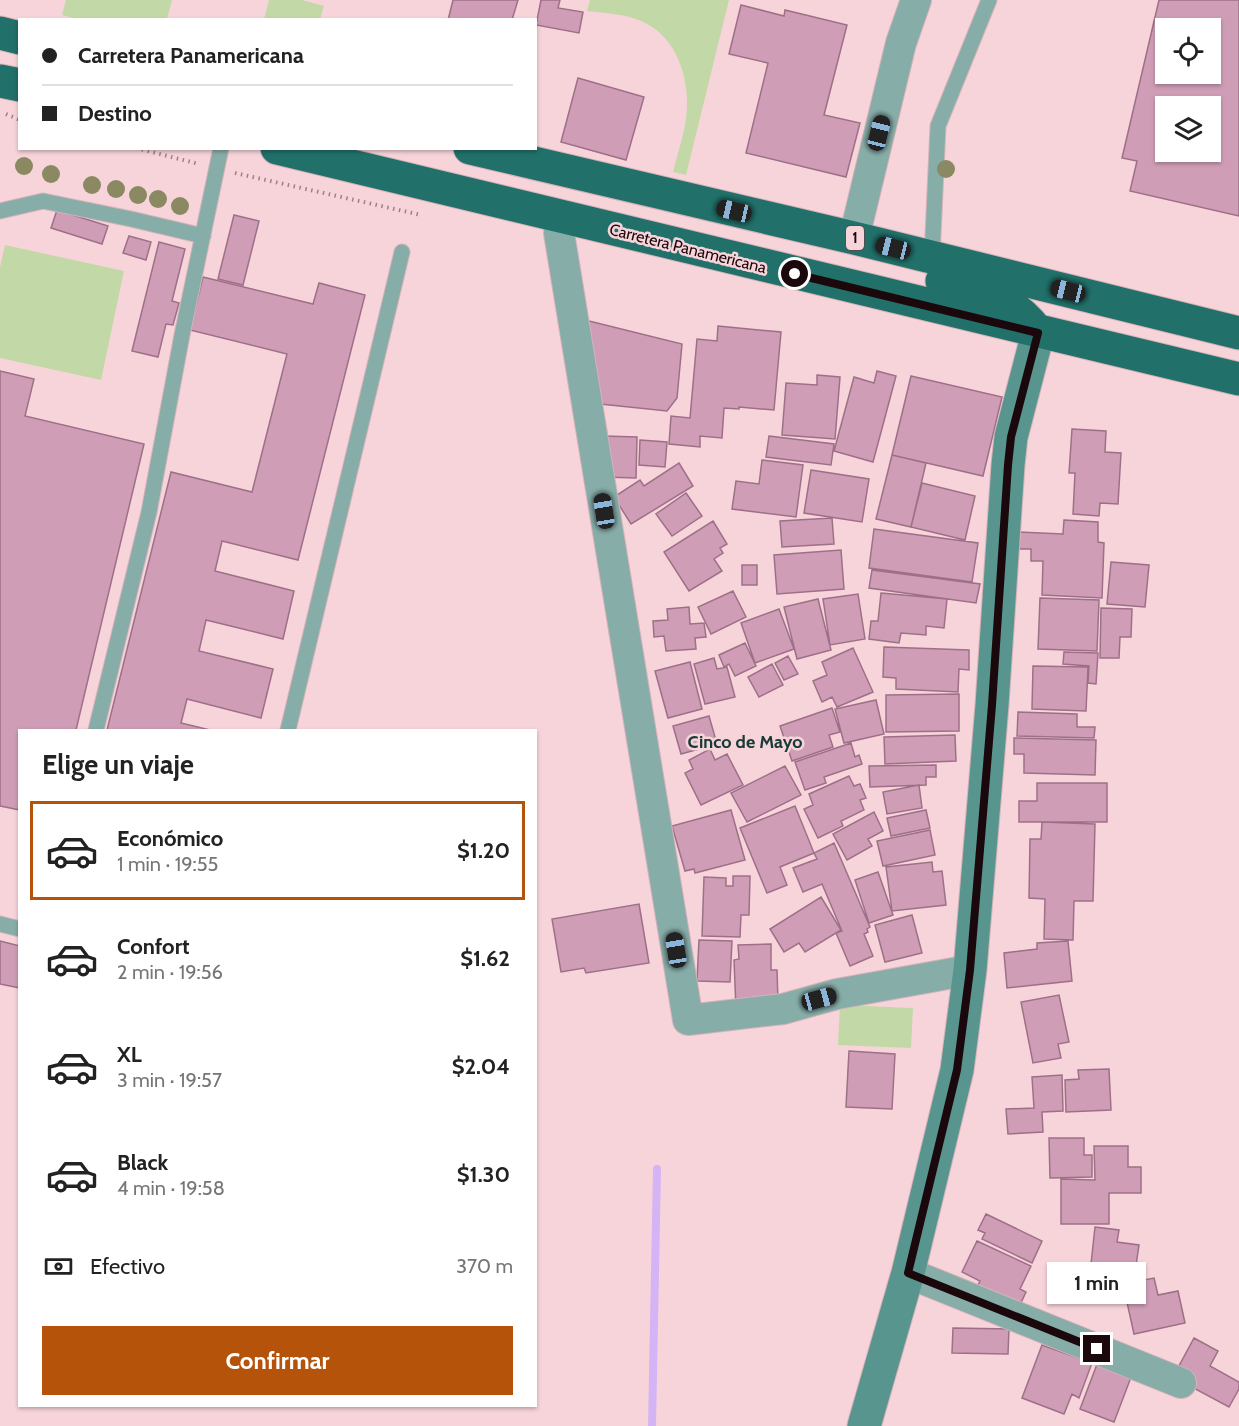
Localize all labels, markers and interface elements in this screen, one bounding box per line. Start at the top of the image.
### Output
map controls [1155,18,1221,162]
button: locate [1155,18,1221,84]
text: Carretera Panamericana [78,42,304,69]
button: layers [1155,96,1221,162]
text: Destino [78,100,152,127]
car [866,113,892,153]
car [714,198,754,224]
street label: Carretera Panamericana [608,220,769,277]
road number: 1 [846,226,864,250]
car [873,235,913,261]
route start [781,260,808,287]
car [1048,278,1088,304]
car [592,492,616,530]
district label: Cinco de Mayo [688,731,802,753]
text: Elige un viaje [42,748,194,781]
icon: car [45,824,99,878]
text: Económico [117,825,223,852]
text: $1.20 [457,837,510,864]
text: 1 min · 19:55 [117,852,218,876]
car [664,931,688,969]
icon: car [45,932,99,986]
text: Confort [117,933,190,960]
text: $1.62 [460,945,510,972]
text: 2 min · 19:56 [117,960,223,984]
car [799,986,839,1012]
icon: car [45,1040,99,1094]
text: XL [117,1041,142,1068]
text: $2.04 [452,1053,510,1080]
text: 3 min · 19:57 [117,1068,222,1092]
icon: car [45,1148,99,1202]
text: Black [117,1149,168,1176]
text: $1.30 [457,1161,510,1188]
text: 4 min · 19:58 [117,1176,225,1200]
icon: cash [42,1250,75,1283]
text: Efectivo [90,1253,165,1280]
text: 370 m [456,1254,513,1278]
callout: 1 min [1048,1262,1146,1304]
text: 1 min [1074,1271,1119,1295]
button: Confirmar [42,1326,513,1395]
route end [1083,1335,1110,1362]

